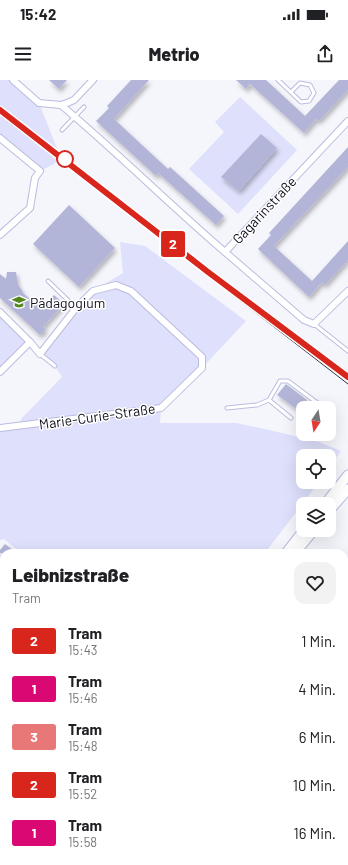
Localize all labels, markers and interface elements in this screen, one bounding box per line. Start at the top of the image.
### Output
text: 15:42 [20,5,56,23]
icon: menu [12,43,34,65]
text: Metrio [148,43,200,65]
icon: share [314,43,336,65]
unlabelled marker [56,150,74,168]
street label: Gagarinstraße [229,173,299,247]
line badge: 2 [160,231,186,257]
text: 2 [169,235,177,252]
school or university icon: Pädagogium [11,294,27,310]
place label: Pädagogium [30,294,105,311]
street label: Marie-Curie-Straße [38,399,156,433]
north arrow [296,401,336,441]
map controls [296,401,336,537]
button: locate [296,449,336,489]
button: layers [296,497,336,537]
button: heart [294,562,336,604]
text: Leibnizstraße [12,563,129,586]
text: Tram [12,590,41,606]
text: Tram [68,624,102,642]
text: 2 [30,632,38,649]
text: 1 Min. [301,632,336,650]
text: 15:43 [68,642,98,658]
text: Tram [68,672,102,690]
text: 1 [32,680,36,697]
text: 4 Min. [298,680,336,698]
text: 15:46 [68,690,98,706]
text: Tram [68,720,102,738]
text: 3 [30,728,38,745]
text: 6 Min. [299,728,336,746]
text: 15:48 [68,738,98,754]
text: Tram [68,768,102,786]
text: 2 [30,776,38,793]
text: 10 Min. [293,776,336,794]
text: 15:52 [68,786,97,802]
text: Tram [68,816,102,834]
text: 1 [32,824,36,841]
text: 16 Min. [294,824,336,842]
text: 15:58 [68,834,97,850]

